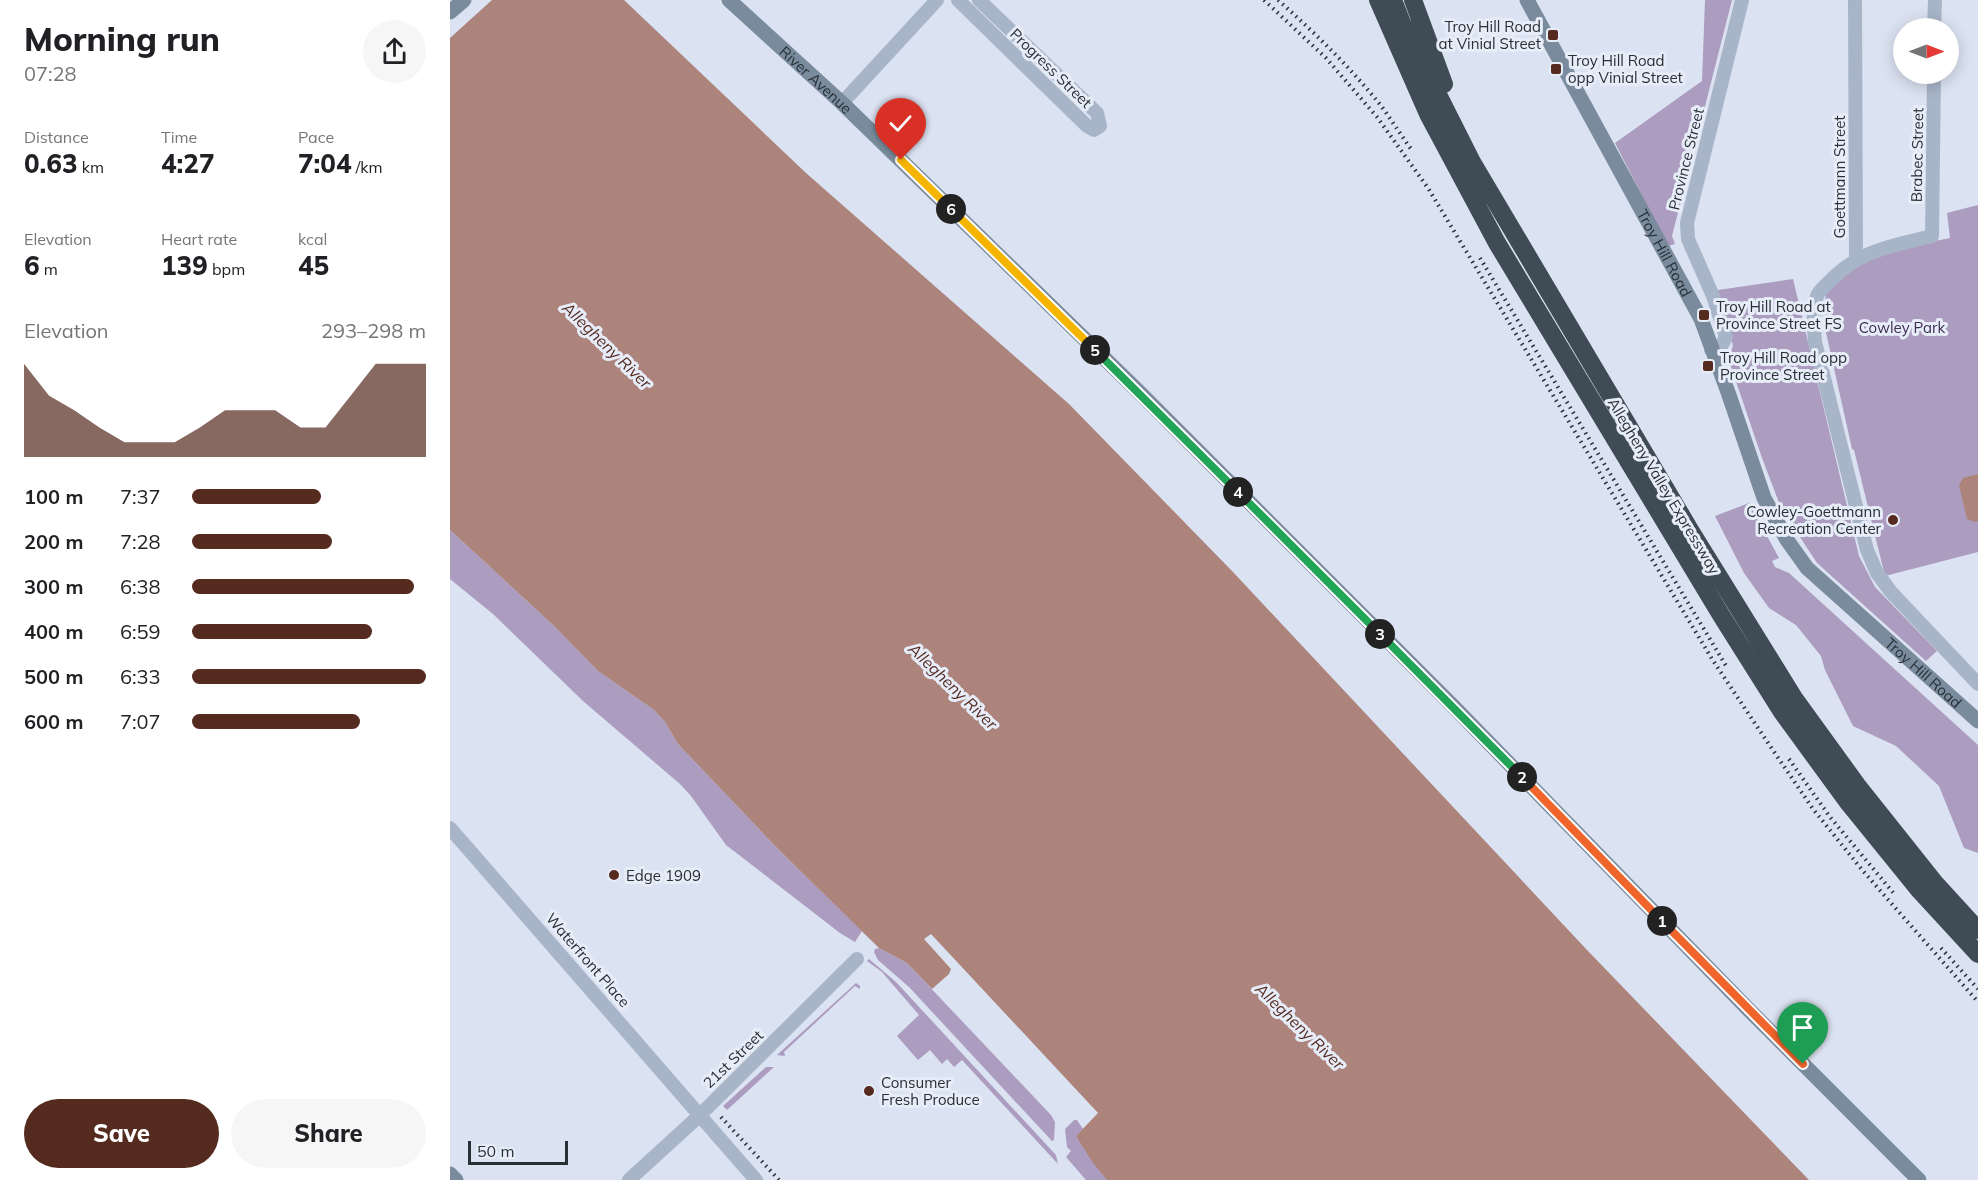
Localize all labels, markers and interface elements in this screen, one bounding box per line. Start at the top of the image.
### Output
place label: Troy Hill Road at Vinial Street [1438,17,1541,53]
text: Morning run [24,18,220,59]
north arrow [1893,18,1959,84]
map controls [1893,18,1959,84]
button: share [363,20,426,83]
street label: Progress Street [1006,24,1096,112]
marker: Troy Hill Road at Vinial Street [1546,28,1560,42]
street label: River Avenue [776,42,856,117]
place label: Troy Hill Road opp Vinial Street [1568,51,1683,87]
text: 07:28 [24,61,77,86]
marker: Troy Hill Road opp Vinial Street [1549,62,1563,76]
pin [875,98,926,160]
street label: Province Street [1664,106,1708,212]
icon: check [884,107,917,140]
street label: Brabec Street [1907,108,1927,202]
street label: Goettmann Street [1830,115,1849,239]
text: Distance [24,127,89,147]
text: Time [161,127,197,147]
text: Pace [298,127,334,147]
text: 0.63 [24,147,78,180]
text: 4:27 [161,147,215,180]
text: 7:04 [298,147,352,180]
text: km [78,157,104,177]
text: /km [352,157,383,177]
pin: 6 [936,194,966,224]
text: 6 [946,199,956,219]
street label: Troy Hill Road [1633,206,1696,300]
text: Elevation [24,229,92,249]
text: Heart rate [161,229,237,249]
text: kcal [298,229,327,249]
text: 6 [24,249,40,282]
text: 139 [161,249,208,282]
text: 45 [298,249,329,282]
text: m [40,259,58,279]
text: bpm [208,259,245,279]
water label: Allegheny River [558,297,656,393]
place label: Troy Hill Road at Province Street FS [1716,297,1842,333]
marker: Troy Hill Road at Province Street FS [1697,308,1711,322]
text: Elevation [24,318,109,343]
text: 293–298 m [321,318,426,343]
park label: Cowley Park [1859,318,1945,337]
pin: 5 [1080,335,1110,365]
text: 5 [1090,340,1100,360]
place label: Troy Hill Road opp Province Street [1720,348,1847,384]
marker: Troy Hill Road opp Province Street [1701,359,1715,373]
street label: Allegheny Valley Expressway [1604,394,1724,578]
pin: 4 [1223,477,1253,507]
text: 4 [1233,482,1243,502]
text: 100 m [24,484,83,509]
text: 7:37 [120,484,161,509]
place label: Cowley-Goettmann Recreation Center [1746,502,1882,538]
marker: Cowley-Goettmann Recreation Center [1886,513,1900,527]
text: 200 m [24,529,83,554]
text: 7:28 [120,529,161,554]
text: 300 m [24,574,83,599]
text: 6:38 [120,574,161,599]
text: 400 m [24,619,83,644]
text: 6:59 [120,619,161,644]
pin: 3 [1365,619,1395,649]
text: 3 [1375,624,1385,644]
street label: Troy Hill Road [1881,633,1966,712]
water label: Allegheny River [904,638,1002,734]
text: 500 m [24,664,83,689]
text: 6:33 [120,664,161,689]
text: 600 m [24,709,83,734]
text: 7:07 [120,709,161,734]
pin: 2 [1507,762,1537,792]
text: 2 [1517,767,1527,787]
place label: Edge 1909 [626,866,701,885]
marker: Edge 1909 [607,868,621,882]
pin: 1 [1647,906,1677,936]
street label: Waterfront Place [542,909,634,1011]
text: 1 [1657,911,1667,931]
water label: Allegheny River [1251,978,1349,1074]
pin [1777,1002,1828,1064]
icon: arrive [1786,1011,1819,1044]
street label: 21st Street [699,1026,767,1092]
place label: Consumer Fresh Produce [881,1073,980,1109]
marker: Consumer Fresh Produce [862,1084,876,1098]
button: Save [24,1099,219,1168]
button: Share [231,1099,426,1168]
scale bar [468,1138,568,1166]
text: 50 m [477,1141,514,1161]

